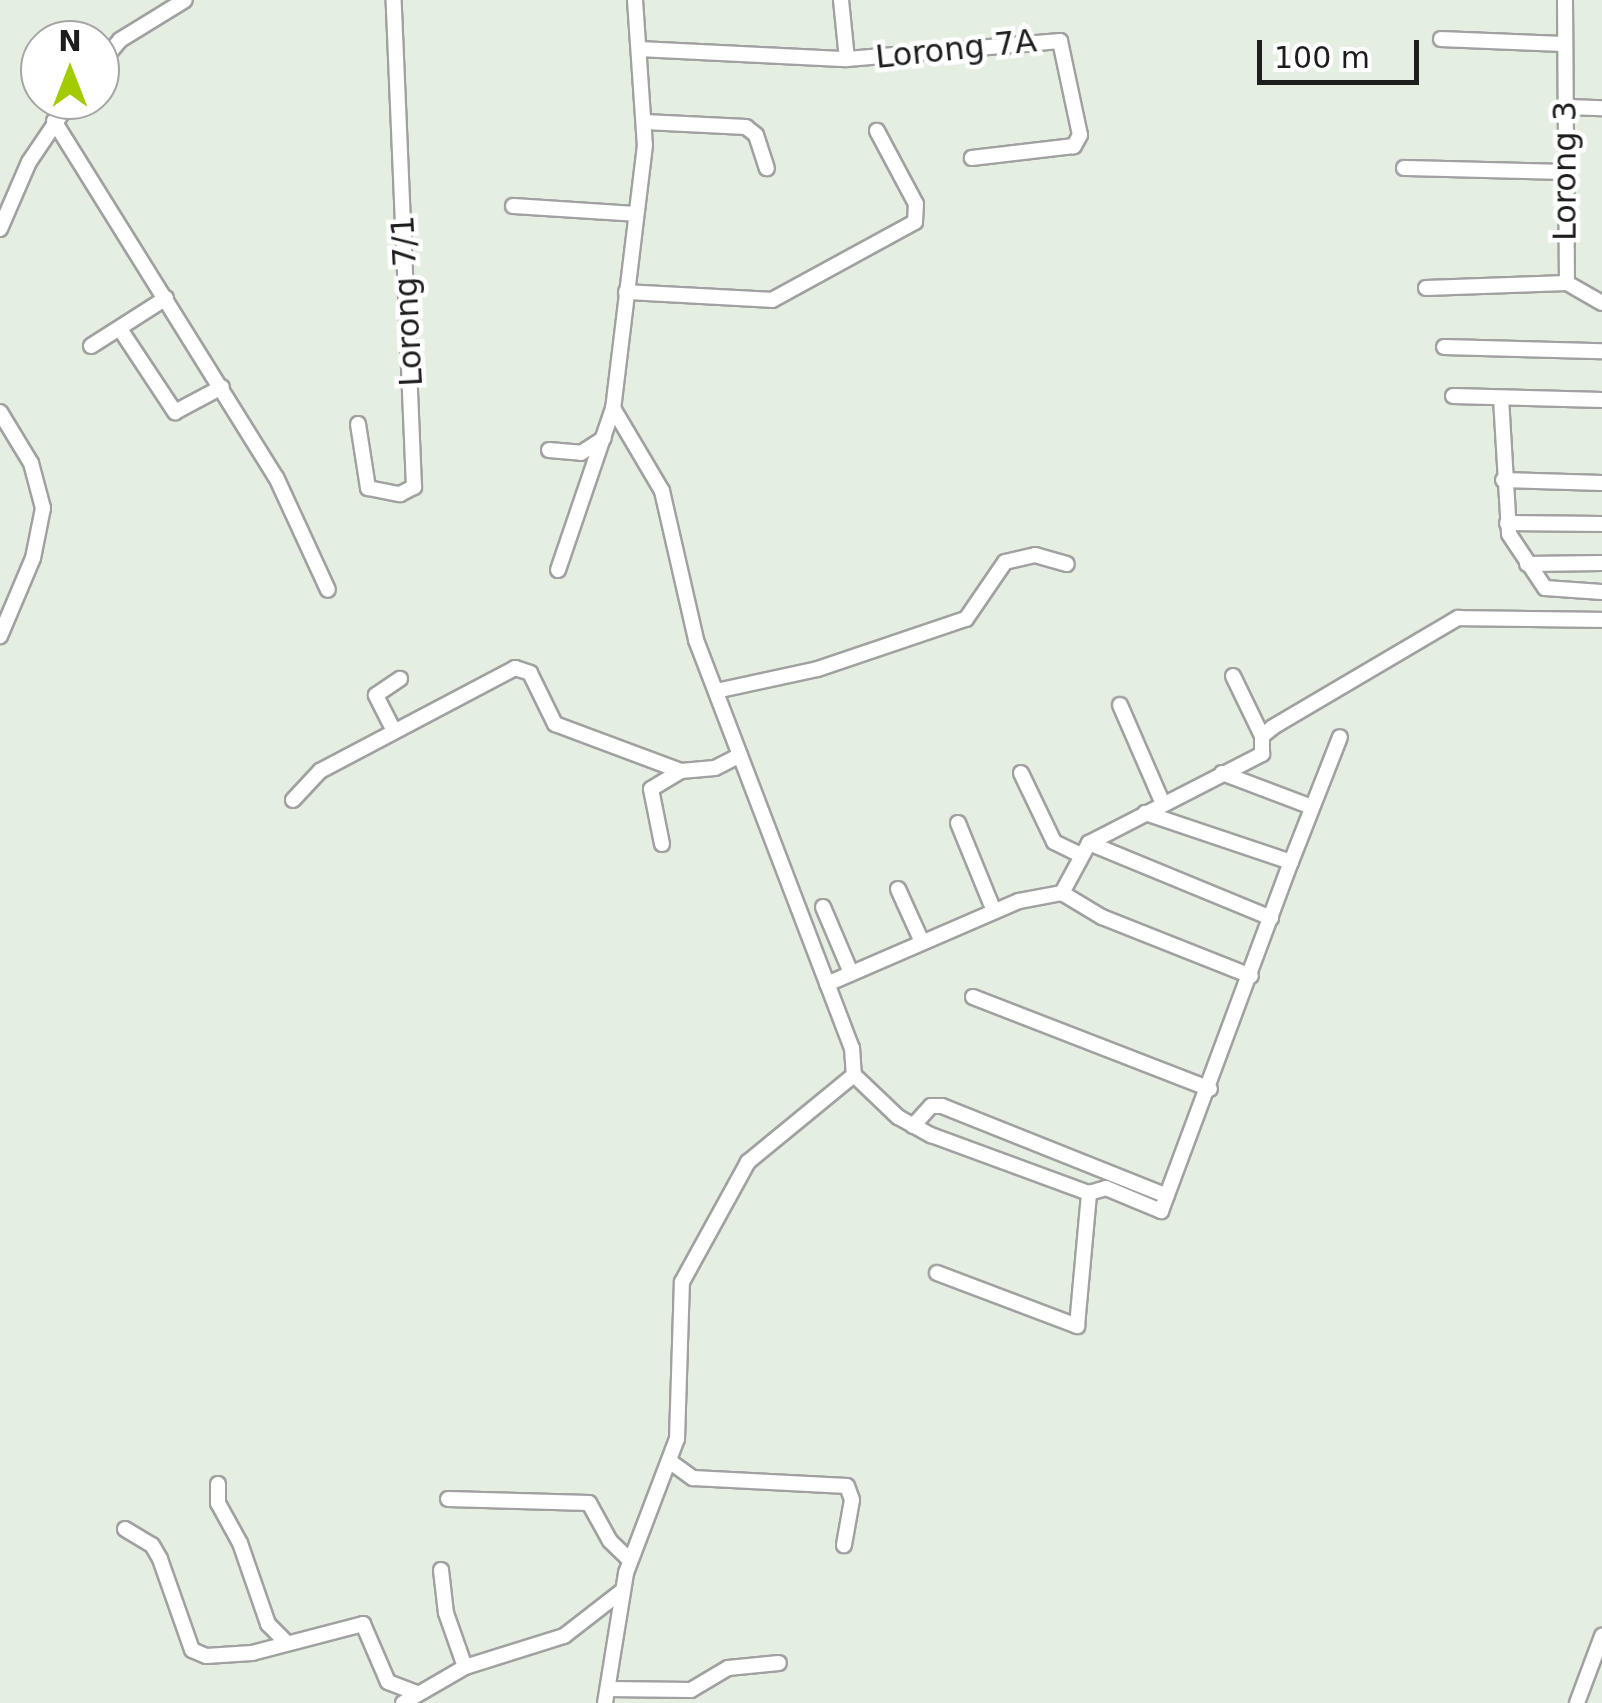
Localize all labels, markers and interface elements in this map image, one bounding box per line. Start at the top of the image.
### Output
north arrow [20,20,120,120]
scale bar [1262,20,1424,82]
street label: Lorong 7A [873,21,1039,77]
text: N [58,25,82,58]
text: 100 m [1274,40,1370,75]
street label: Lorong 3 [1546,101,1584,241]
street label: Lorong 7/1 [383,215,431,387]

